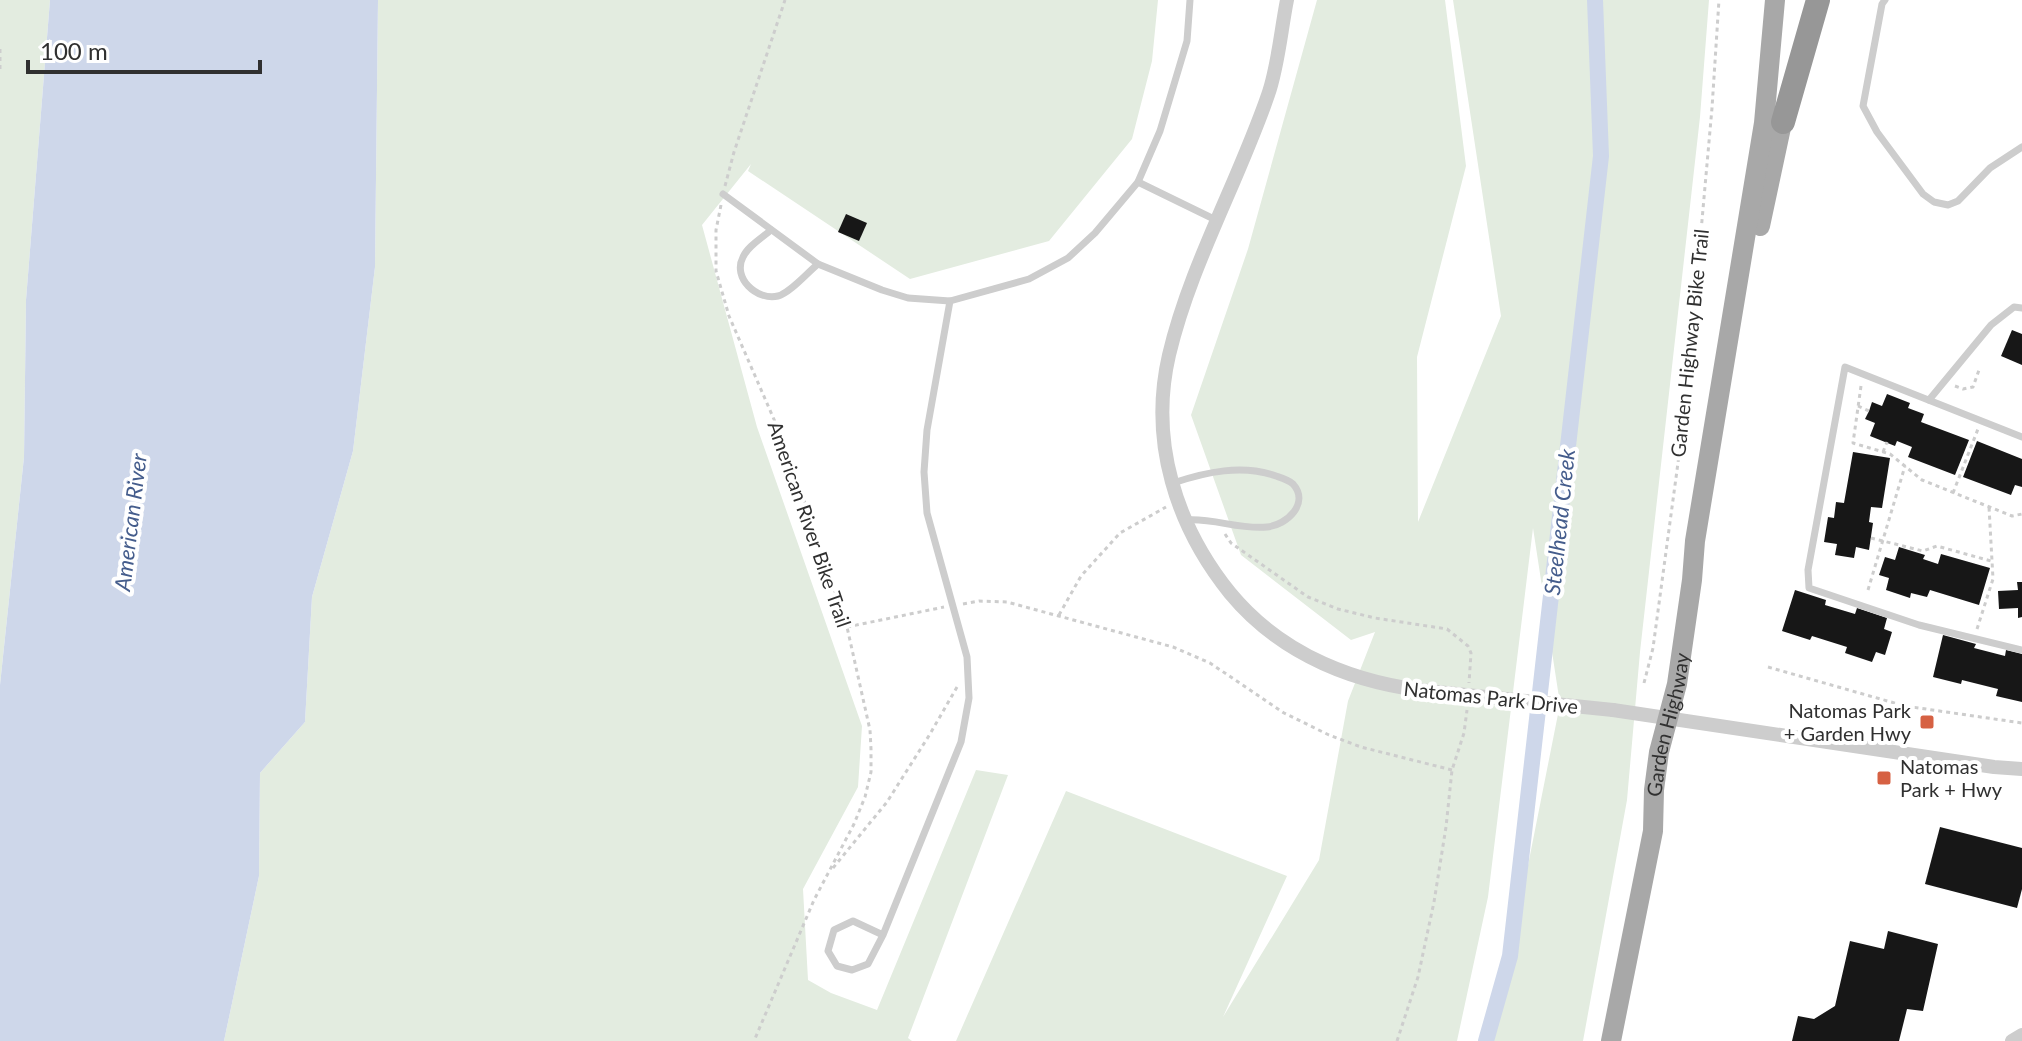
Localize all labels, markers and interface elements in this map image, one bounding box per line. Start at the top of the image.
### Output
scale bar [28,24,260,74]
text: 100 m [40,36,108,65]
street label: Garden Highway Bike Trail [1665,228,1713,458]
street label: American River Bike Trail [763,418,857,630]
water label: Steelhead Creek [1538,447,1580,596]
water label: American River [108,451,152,593]
street label: Garden Highway [1641,650,1693,798]
street label: Natomas Park Drive [1403,676,1579,718]
place label: Natomas Park + Garden Hwy [1784,698,1912,745]
marker: Natomas Park + Garden Hwy [1918,713,1936,731]
place label: Natomas Park + Hwy [1900,754,2003,801]
marker: Natomas Park + Hwy [1875,769,1893,787]

